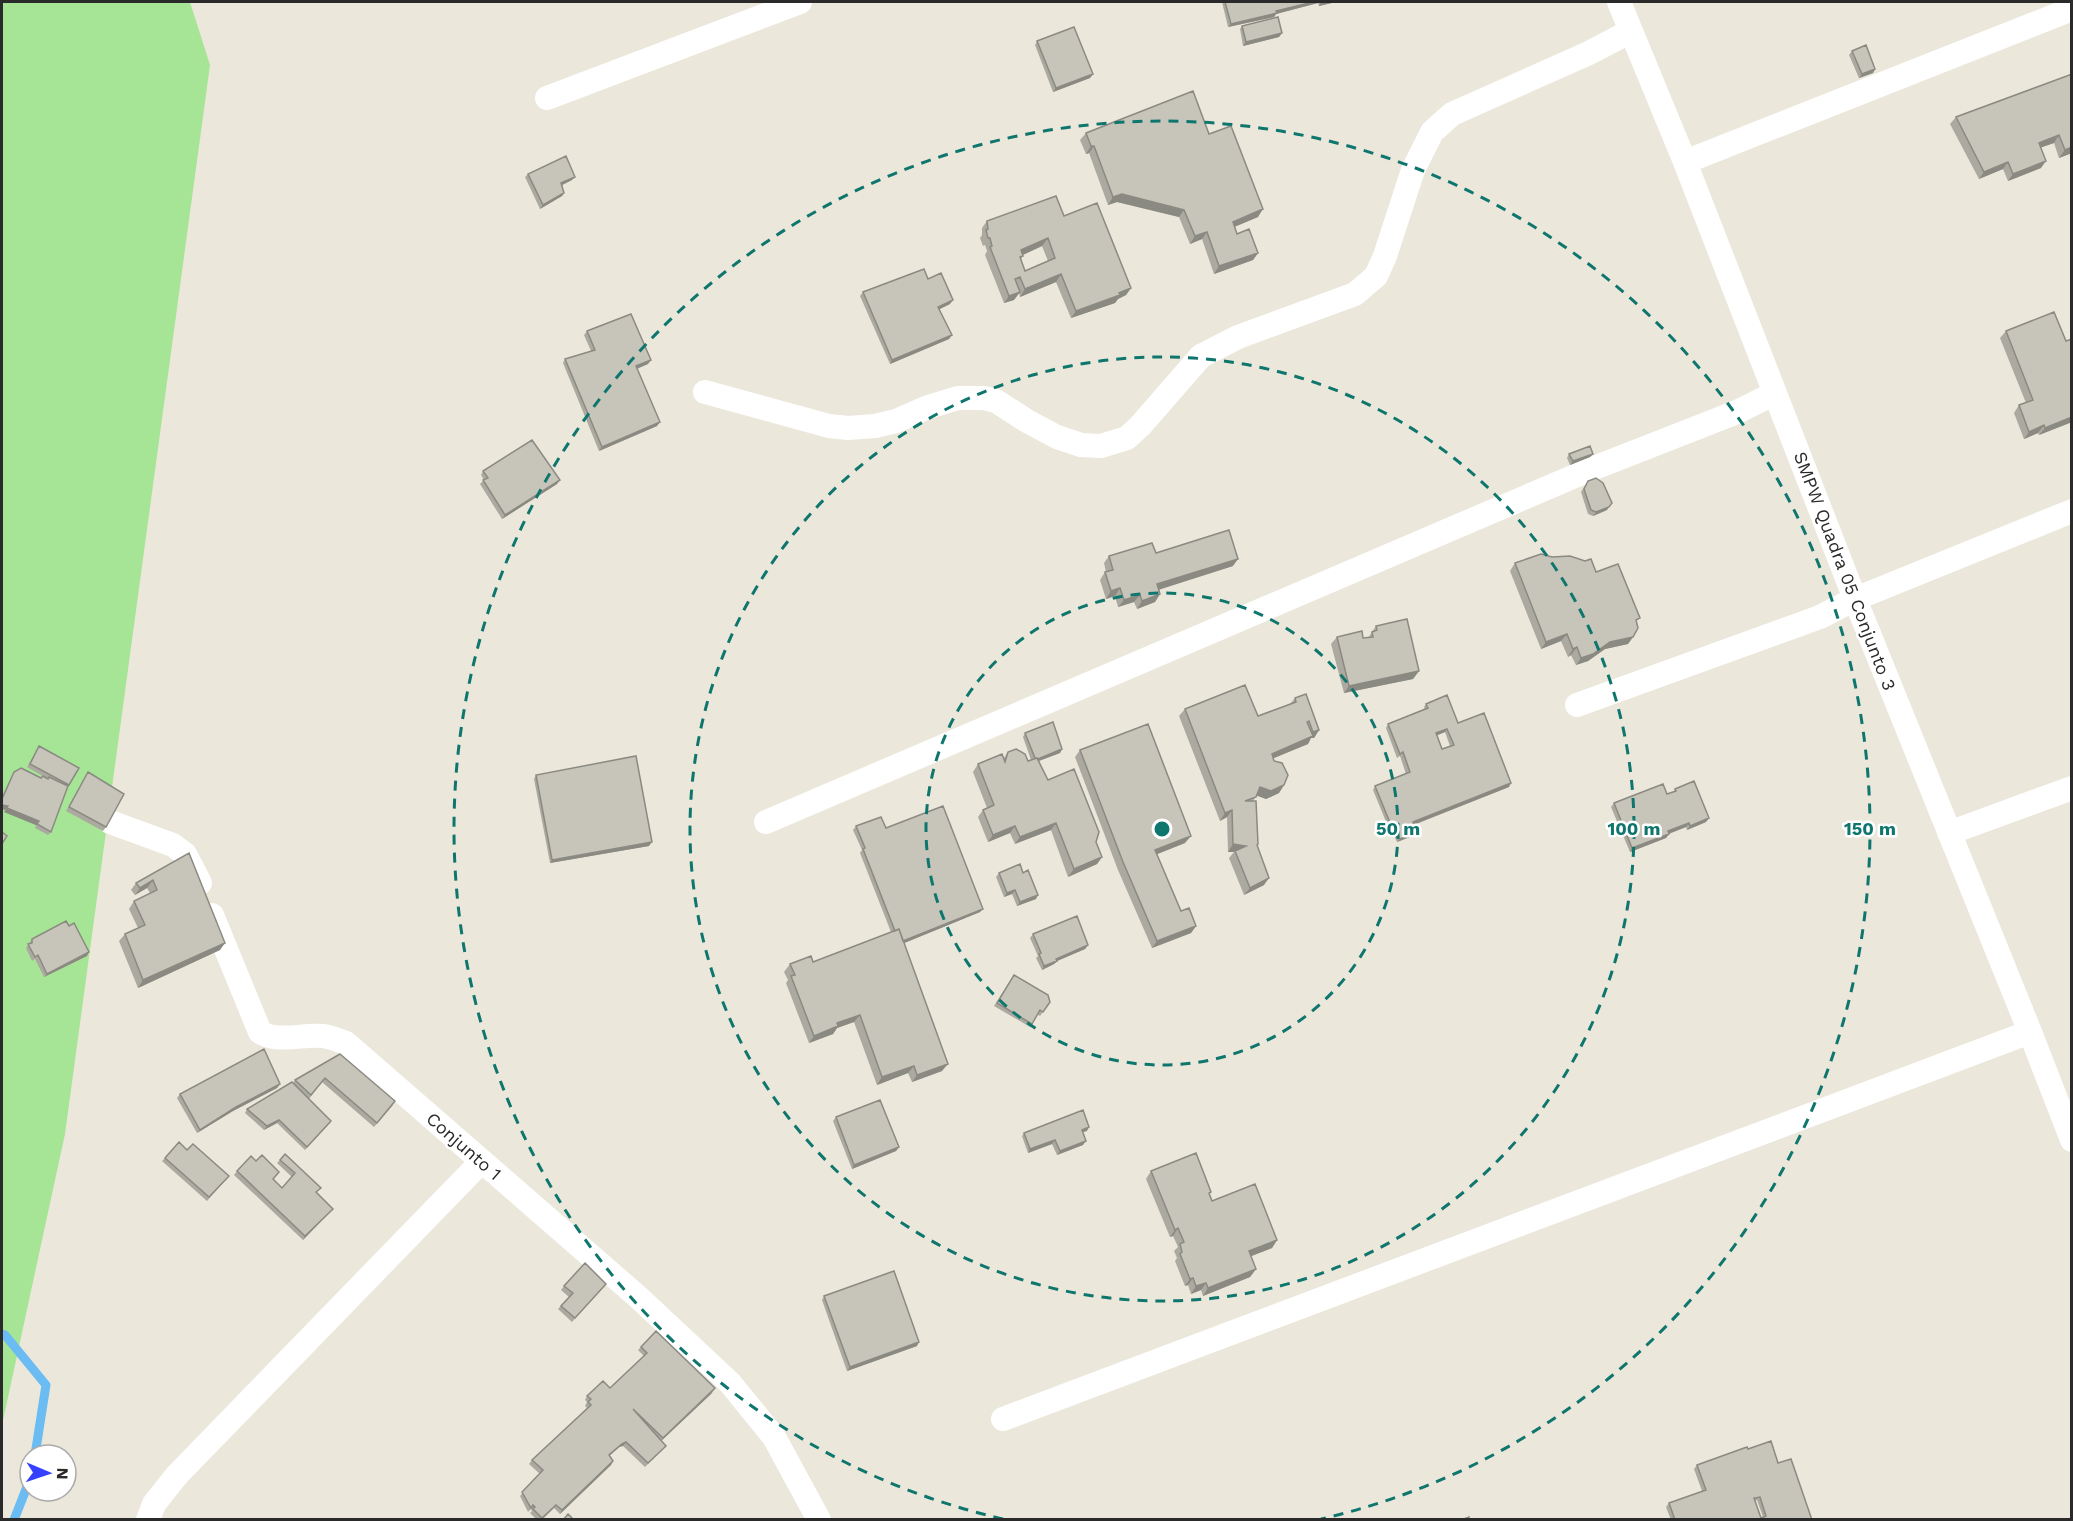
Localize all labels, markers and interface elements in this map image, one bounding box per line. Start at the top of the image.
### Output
street label: SMPW Quadra 05 Conjunto 3 [1790,449,1900,693]
text: 50 m [1376,818,1420,839]
text: 100 m [1607,818,1661,839]
text: 150 m [1844,818,1896,839]
centre of rings [1152,819,1172,839]
street label: Conjunto 1 [422,1108,506,1184]
north arrow [18,1443,78,1503]
text: N [53,1467,72,1480]

